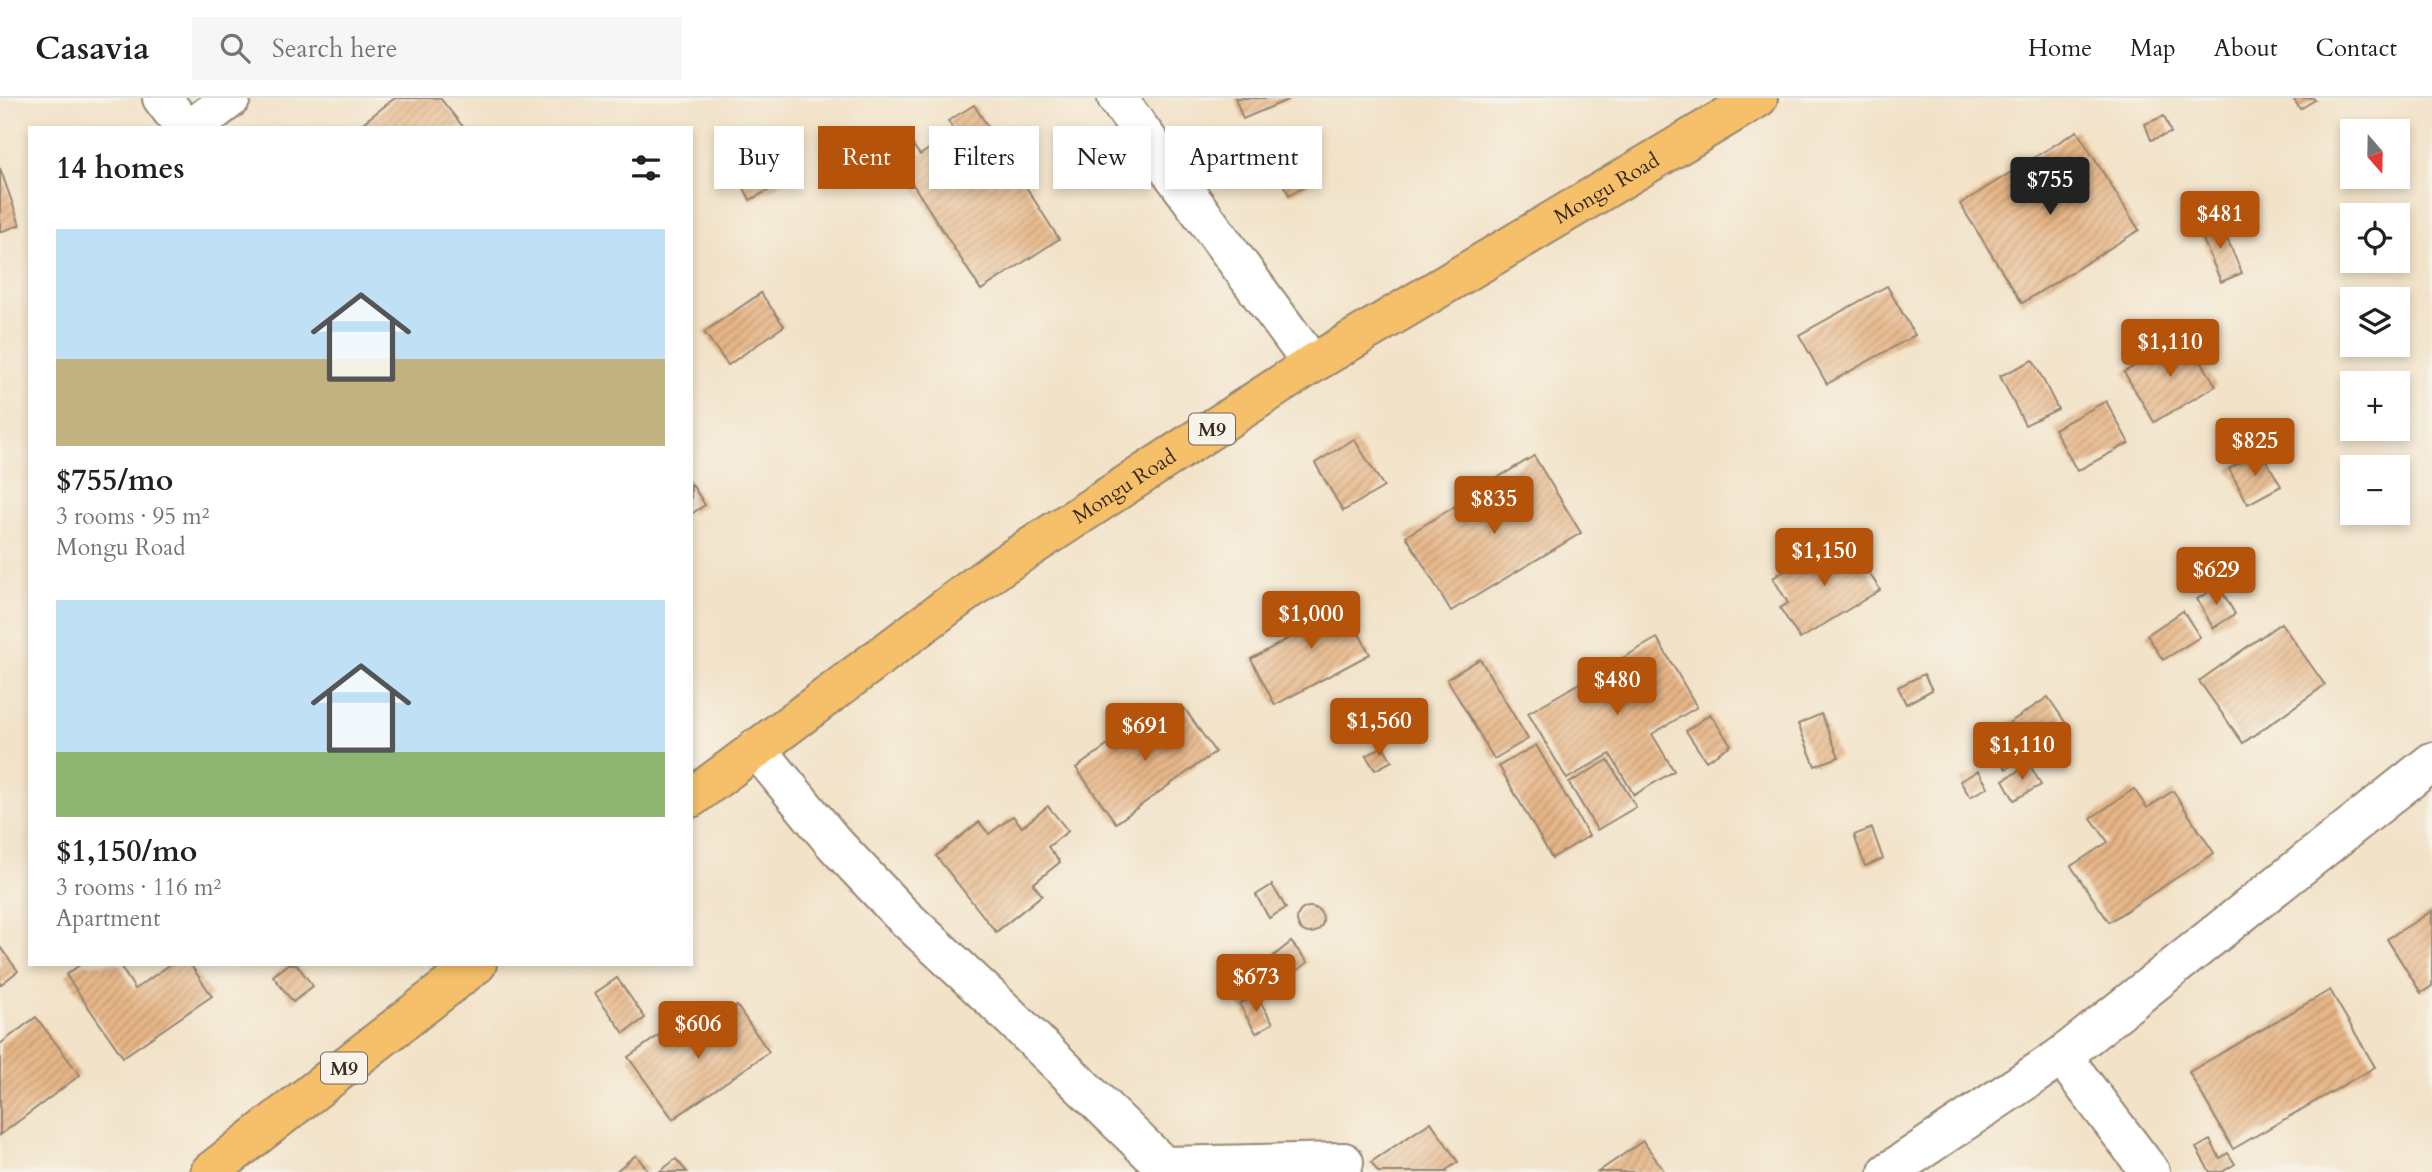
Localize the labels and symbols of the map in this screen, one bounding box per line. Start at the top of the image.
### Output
north arrow [2340,119,2410,189]
street label: Mongu Road [1549,146,1665,231]
pin: $755 [2009,158,2091,217]
pin: $481 [2179,192,2261,251]
pin: $1,110 [2113,320,2227,379]
road number: M9 [1189,414,1235,444]
pin: $825 [2214,418,2296,478]
street label: Mongu Road [1067,442,1182,531]
pin: $835 [1453,476,1535,536]
pin: $1,150 [1767,528,1881,588]
pin: $629 [2175,547,2257,607]
pin: $1,000 [1254,592,1368,651]
pin: $480 [1576,658,1658,717]
pin: $1,560 [1322,698,1436,758]
pin: $691 [1104,704,1186,763]
pin: $1,110 [1965,722,2079,782]
pin: $673 [1215,954,1297,1014]
pin: $606 [657,1002,739,1061]
road number: M9 [321,1052,367,1084]

